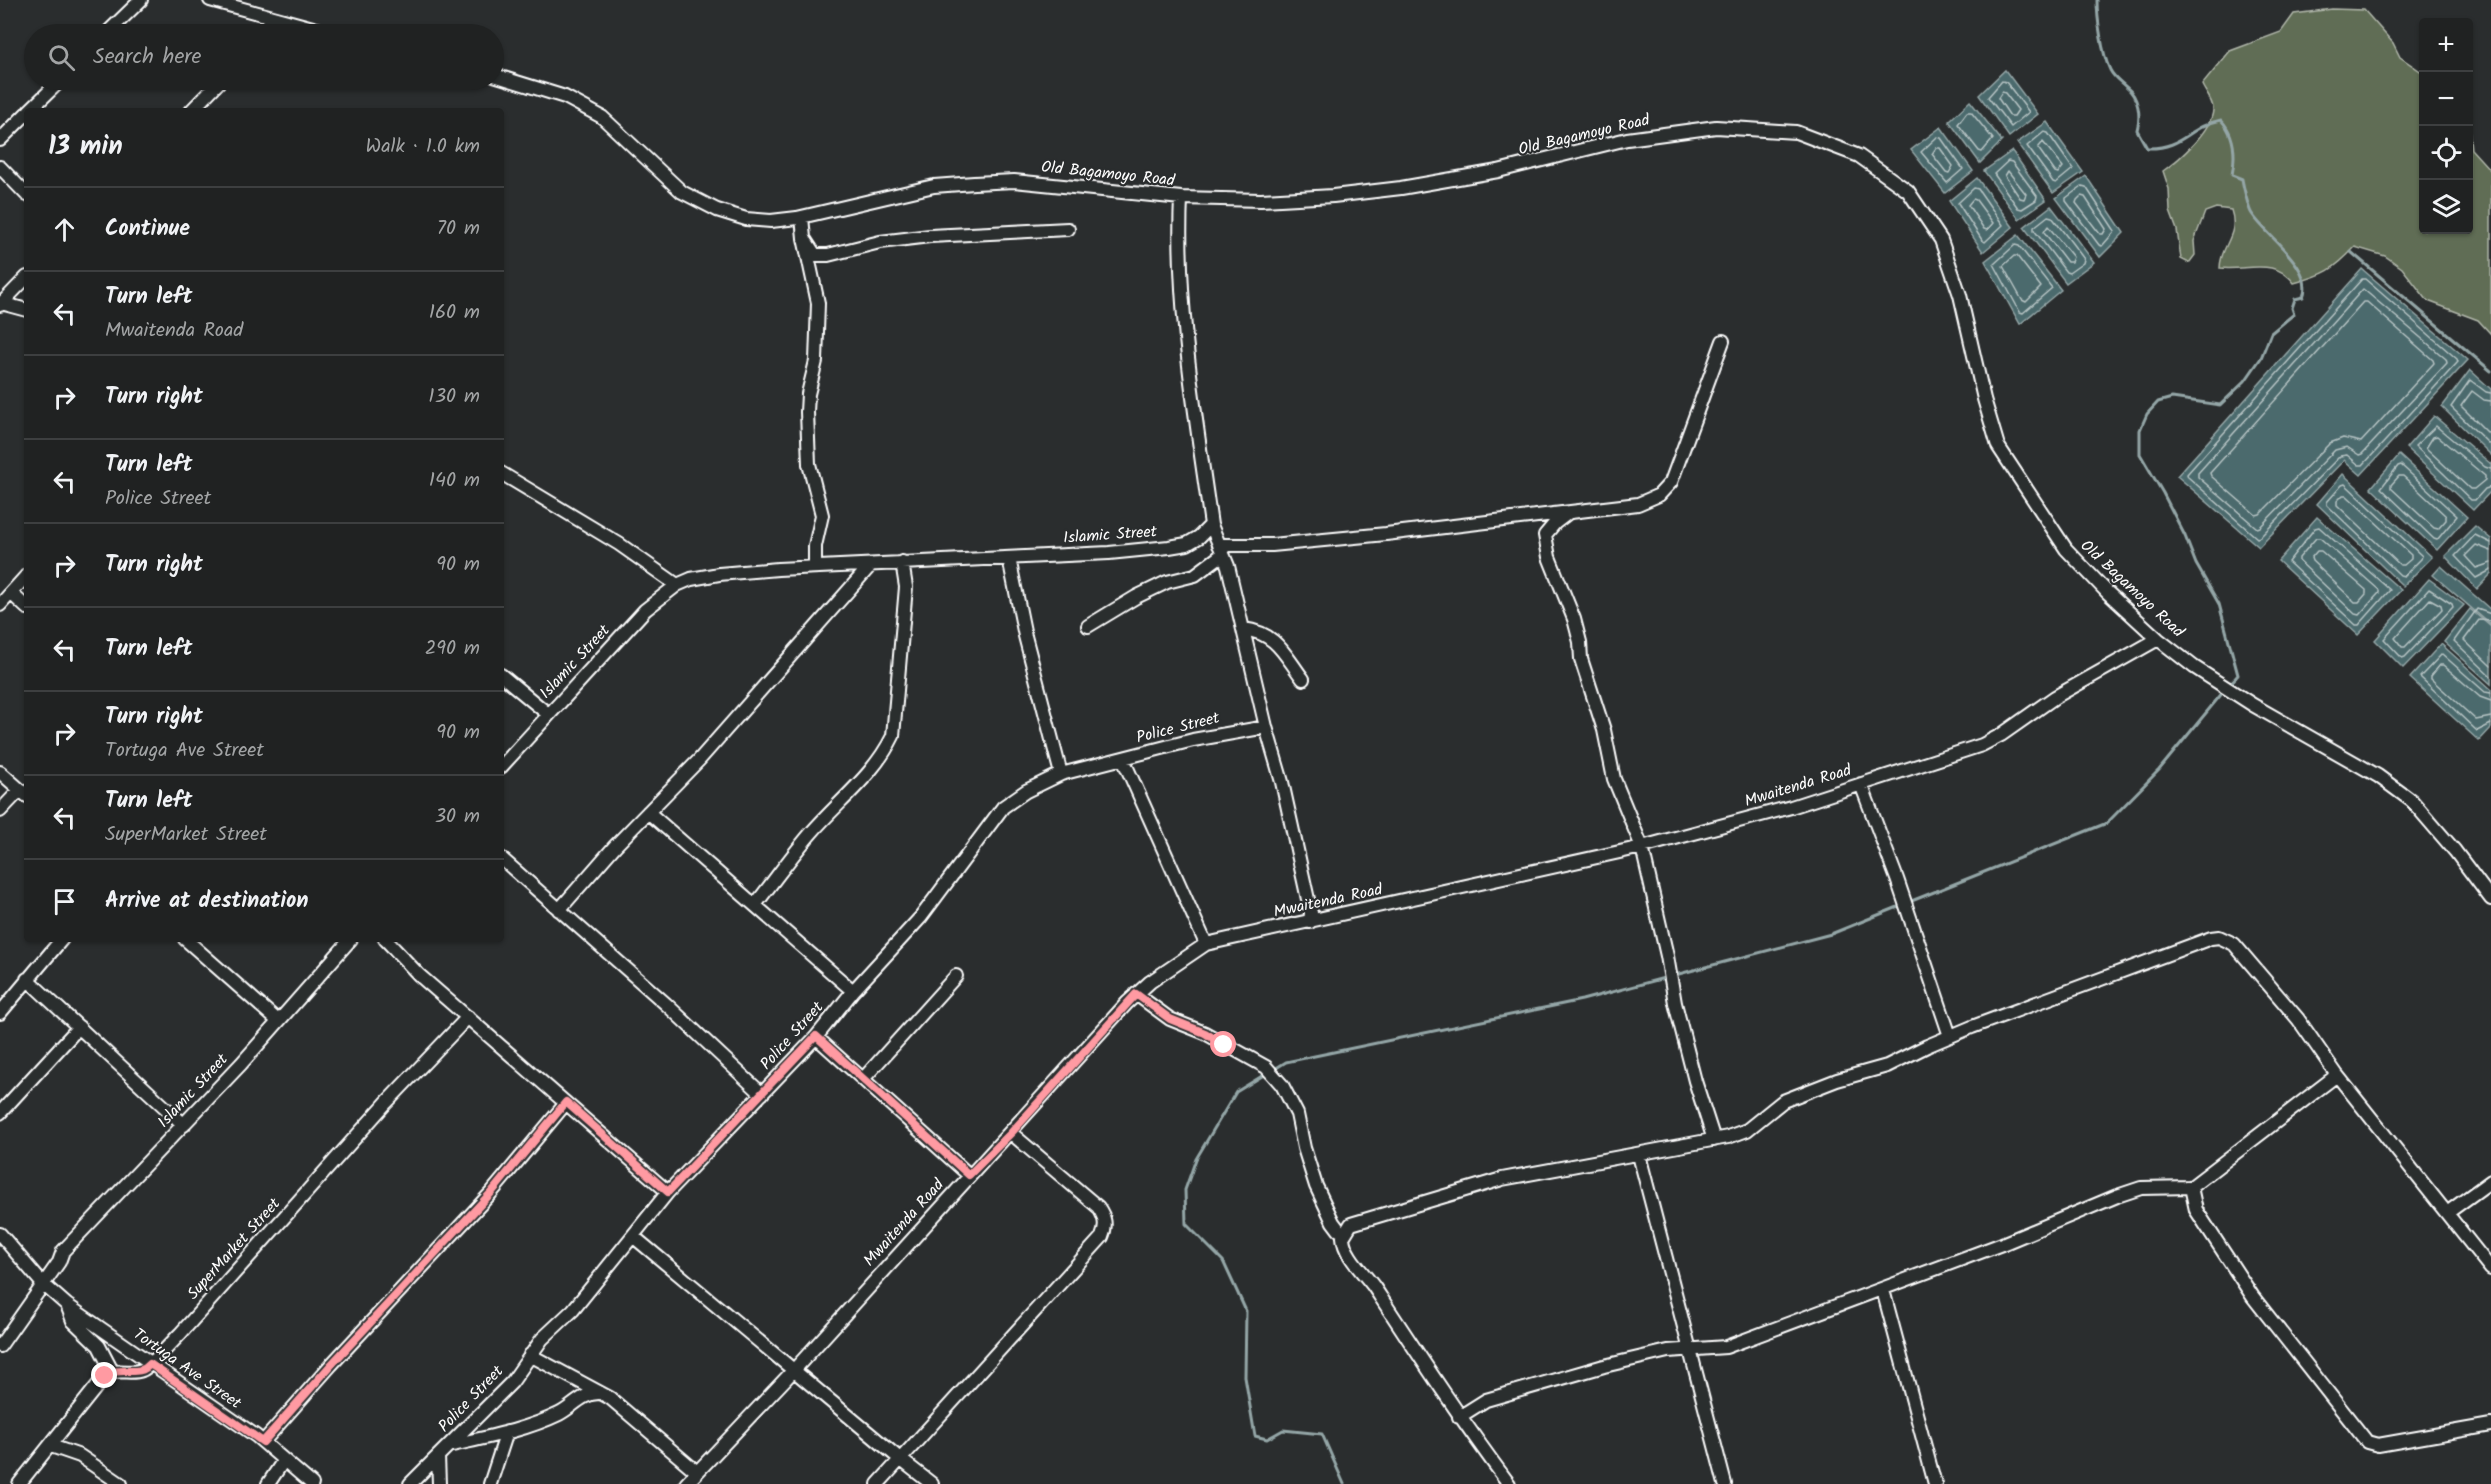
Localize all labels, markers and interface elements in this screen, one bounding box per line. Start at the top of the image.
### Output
map controls [2419,18,2473,234]
button: + [2419,18,2473,72]
search box [24,24,504,90]
text: Search here [93,40,201,75]
icon: search [45,41,78,74]
button: − [2419,72,2473,126]
street label: Old Bagamoyo Road [1516,108,1653,162]
text: 13 min [48,126,123,168]
button: locate [2419,126,2473,180]
text: Walk · 1.0 km [366,131,480,163]
street label: Old Bagamoyo Road [1040,155,1177,194]
button: layers [2419,180,2473,234]
text: Continue [105,212,190,247]
icon: ahead [48,213,81,246]
text: 70 m [437,213,480,245]
text: Turn left [105,280,192,315]
icon: left [48,297,81,330]
text: 160 m [429,297,480,329]
text: Mwaitenda Road [105,315,243,347]
text: Turn right [105,380,203,415]
icon: right [48,381,81,414]
text: 130 m [428,381,480,413]
text: Turn left [105,448,192,483]
icon: left [48,465,81,498]
text: 140 m [429,465,480,497]
text: Police Street [105,483,211,515]
street label: Islamic Street [1062,519,1158,551]
street label: Old Bagamoyo Road [2074,534,2190,645]
text: Turn right [105,548,203,583]
icon: right [48,549,81,582]
text: 90 m [436,549,480,581]
street label: Islamic Street [534,619,617,705]
text: Turn left [105,632,192,667]
icon: left [48,633,81,666]
text: 290 m [425,633,480,665]
text: Turn right [105,700,203,735]
street label: Police Street [1134,705,1223,750]
icon: right [48,717,81,750]
text: 90 m [436,717,480,749]
text: Tortuga Ave Street [105,735,264,767]
street label: Mwaitenda Road [1741,758,1856,814]
text: Turn left [105,784,192,819]
icon: left [48,801,81,834]
text: 30 m [435,801,480,833]
text: SuperMarket Street [105,819,267,851]
street label: Mwaitenda Road [1271,877,1386,925]
text: Arrive at destination [105,884,308,919]
icon: arrive [48,885,81,918]
street label: Police Street [754,995,830,1076]
route start [1210,1031,1236,1057]
street label: Islamic Street [152,1048,235,1134]
street label: Mwaitenda Road [858,1173,951,1272]
street label: SuperMarket Street [181,1192,287,1306]
street label: Tortuga Ave Street [128,1322,247,1416]
street label: Police Street [432,1359,510,1438]
route end [91,1362,117,1388]

